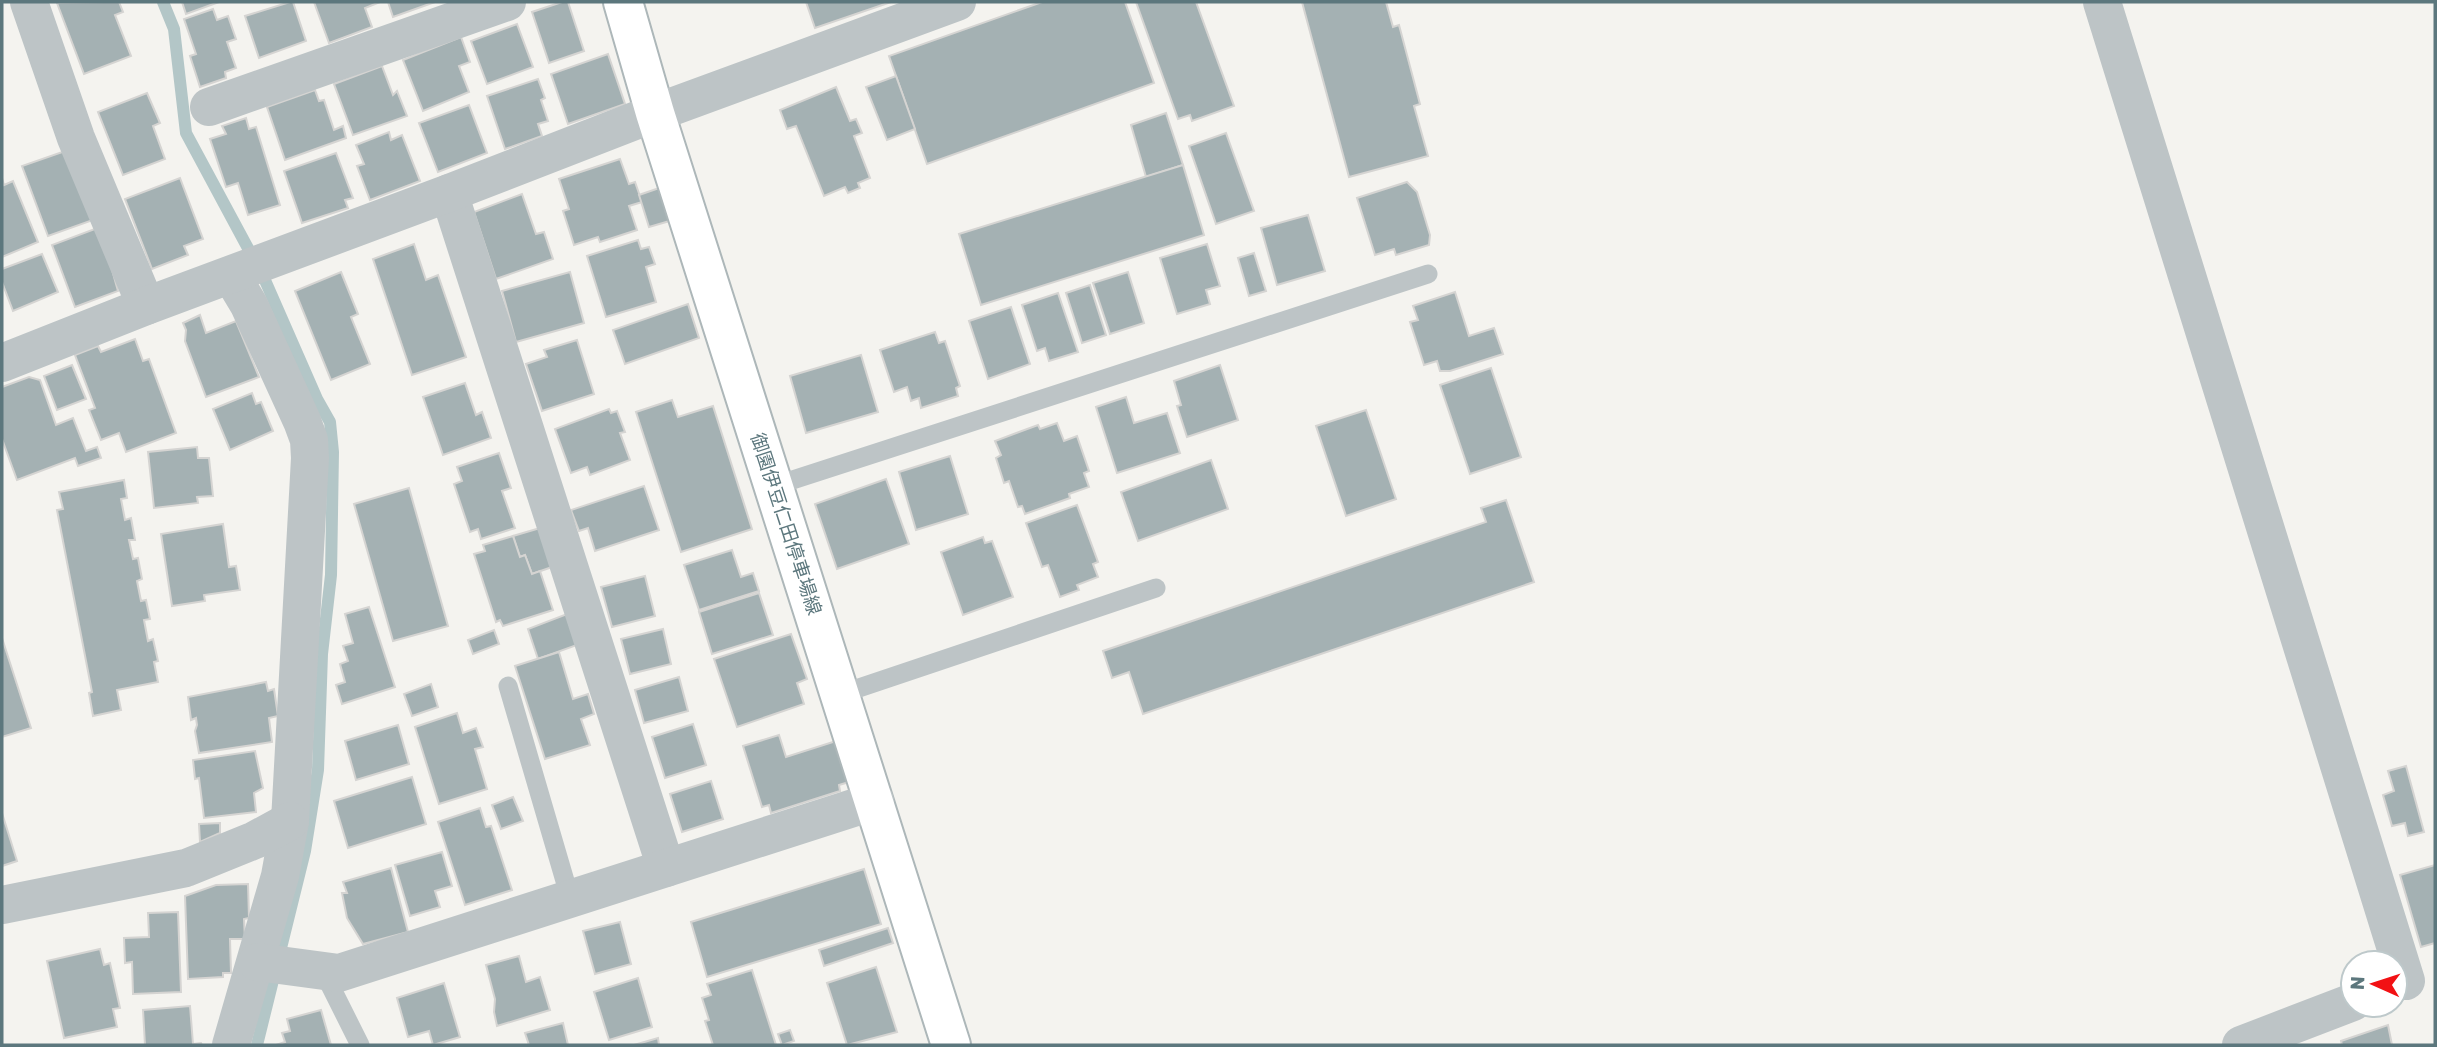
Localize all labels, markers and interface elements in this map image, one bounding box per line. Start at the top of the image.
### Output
street label: 御園伊豆仁田停車場線 [746,430,826,618]
north arrow [2339,949,2409,1019]
text: N [2346,976,2369,991]

